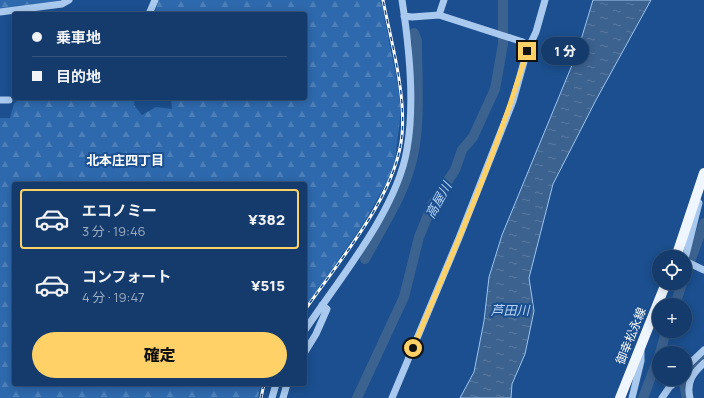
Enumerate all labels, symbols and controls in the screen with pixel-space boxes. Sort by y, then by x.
text: 乗車地 [56,27,101,48]
callout: 1 分 [541,37,589,65]
route end [518,42,536,60]
text: 1 分 [554,42,576,60]
text: 目的地 [56,66,101,87]
district label: 北本庄四丁目 [86,151,164,169]
water label: 高屋川 [421,177,456,221]
text: エコノミー [82,200,157,221]
icon: car [34,201,70,237]
text: ¥382 [248,209,285,230]
text: 3 分 · 19:46 [82,222,146,240]
map controls [652,250,692,386]
button: locate [652,250,692,290]
text: コンフォート [82,266,172,287]
icon: car [34,267,70,303]
text: ¥515 [251,275,285,296]
text: 4 分 · 19:47 [82,288,145,306]
button: + [652,298,692,338]
water label: 芦田川 [490,301,531,319]
street label: 御幸松永線 [611,305,650,367]
button: 確定 [32,332,287,378]
route start [404,339,422,357]
button: − [652,346,692,386]

